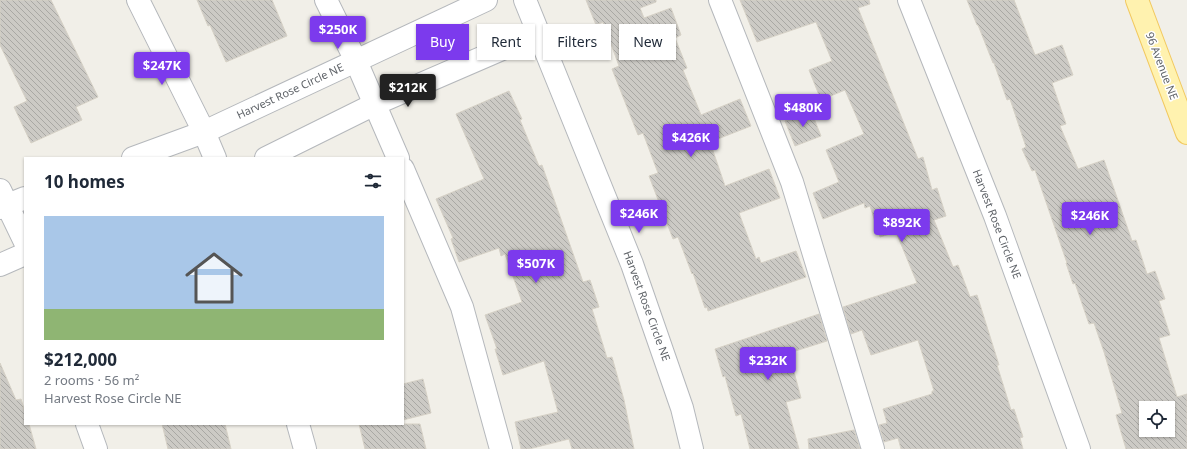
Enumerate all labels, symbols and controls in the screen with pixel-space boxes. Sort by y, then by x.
pin: $250K [310,16,366,50]
text: $250K [319,20,357,38]
chip: Buy [416,24,469,60]
chip: Rent [477,24,535,60]
chip: Filters [543,24,611,60]
chip: New [619,24,676,60]
street label: 96 Avenue NE [1143,30,1182,102]
pin: $247K [134,52,190,86]
text: $247K [143,56,181,74]
street label: Harvest Rose Circle NE [234,59,346,122]
pin: $212K [380,74,436,108]
text: $212K [389,78,427,96]
pin: $480K [775,94,831,128]
text: $480K [784,98,822,116]
pin: $426K [663,124,719,158]
text: $426K [672,128,710,146]
street label: Harvest Rose Circle NE [970,167,1025,281]
text: 10 homes [44,170,125,193]
icon: filters [362,170,384,192]
pin: $246K [611,200,667,234]
pin: $246K [1062,202,1118,236]
text: $246K [620,204,658,222]
text: $246K [1071,206,1109,224]
pin: $892K [874,209,930,243]
text: $892K [883,213,921,231]
icon: home [178,242,250,314]
street label: Harvest Rose Circle NE [621,249,674,363]
pin: $507K [508,250,564,284]
text: $507K [517,254,555,272]
pin: $232K [740,347,796,381]
text: $212,000 [44,348,117,371]
text: $232K [749,351,787,369]
text: 2 rooms · 56 m² [44,371,139,389]
text: Harvest Rose Circle NE [44,389,182,407]
map controls [1139,401,1175,437]
button: locate [1139,401,1175,437]

